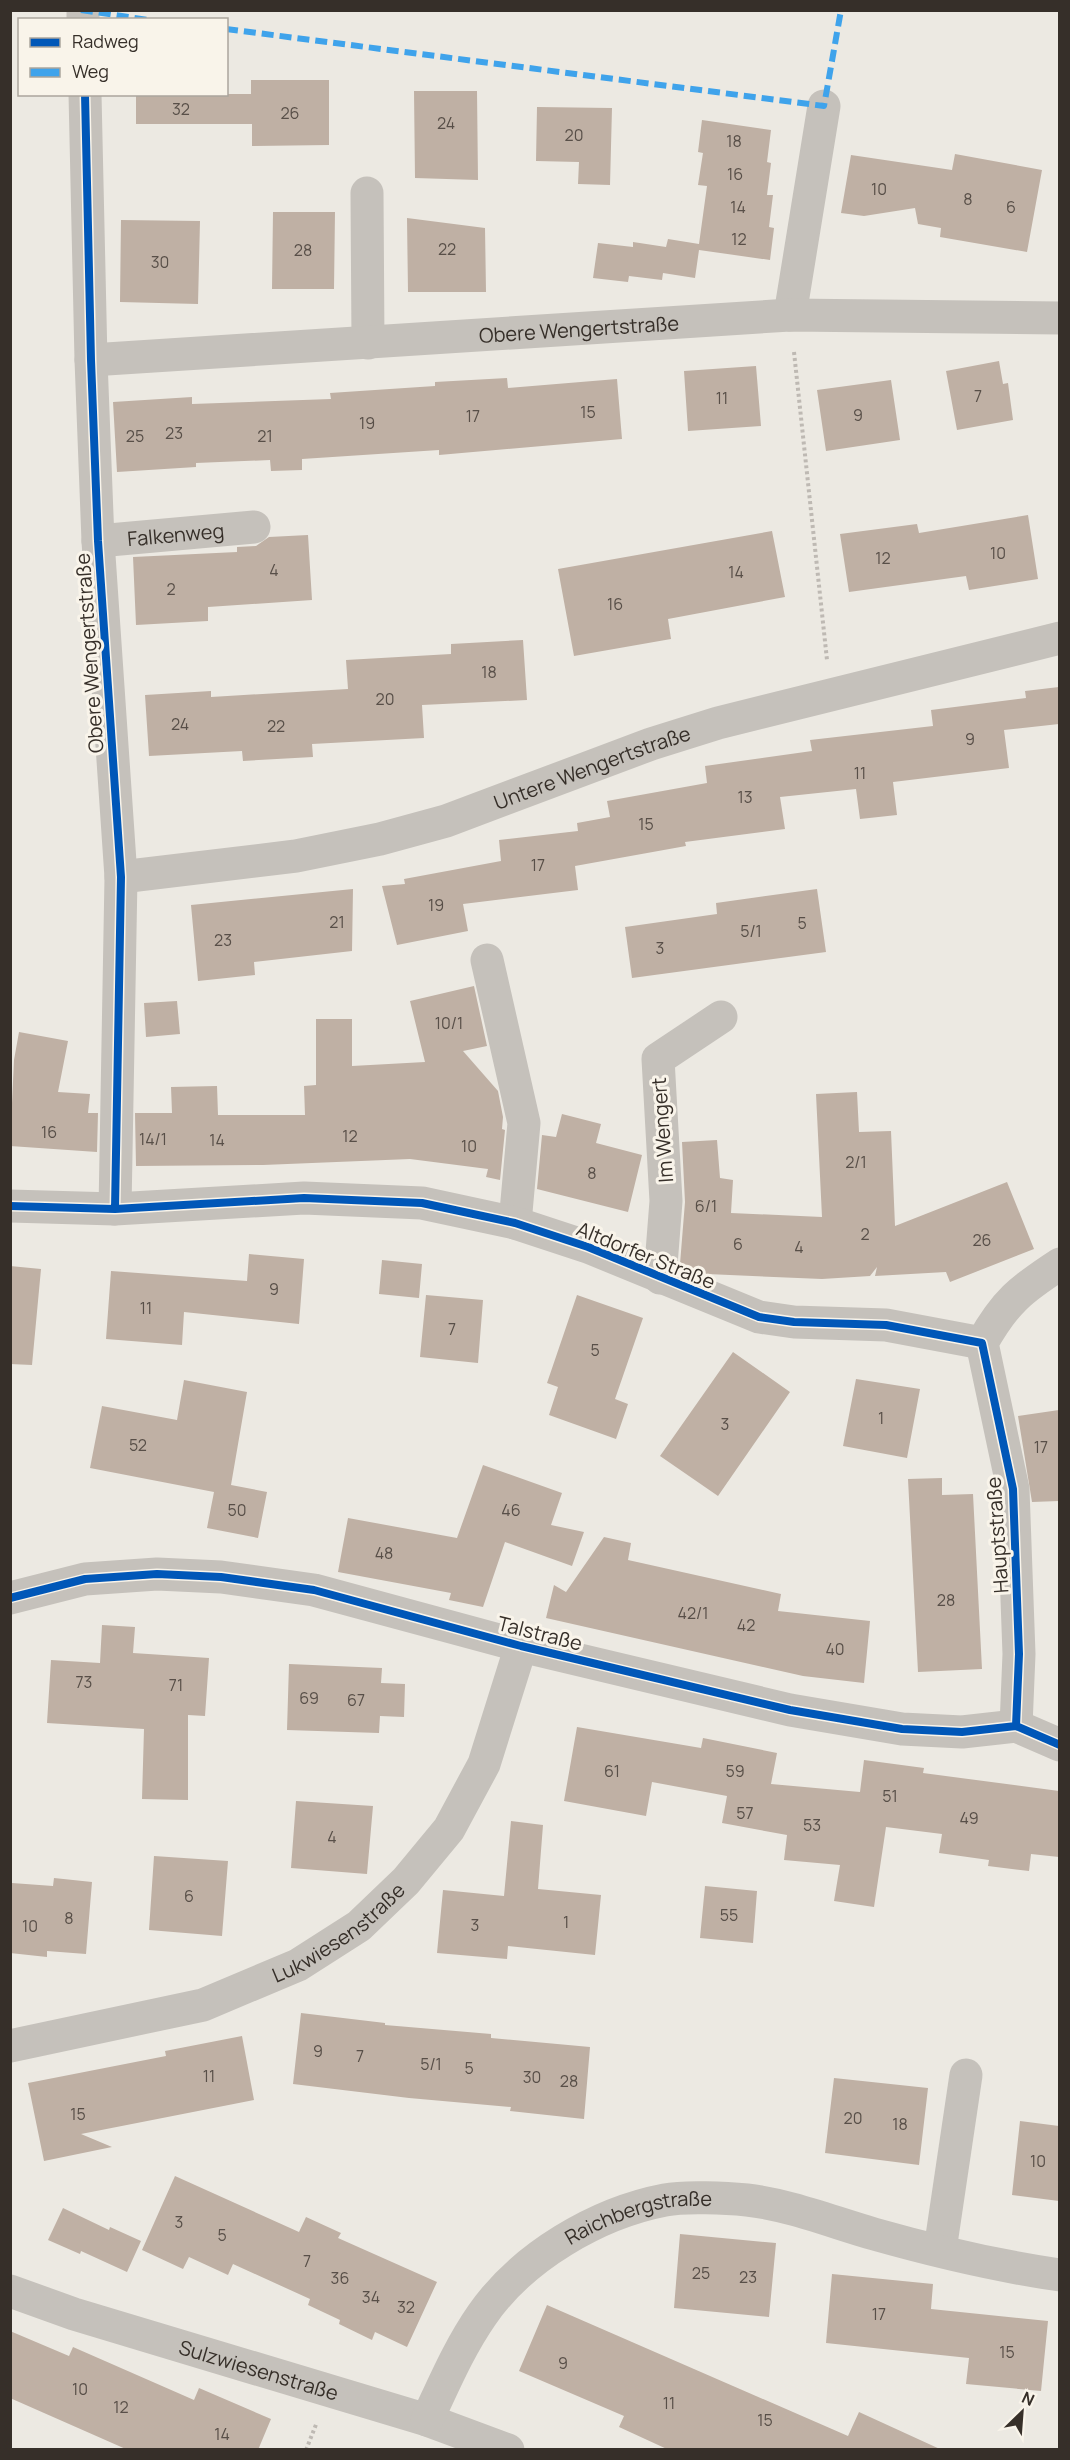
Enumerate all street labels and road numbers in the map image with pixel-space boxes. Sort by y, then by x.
street label: Obere Wengertstraße [478,309,680,348]
street label: Falkenweg [126,516,225,552]
street label: Obere Wengertstraße [69,552,109,754]
street label: Untere Wengertstraße [490,719,694,815]
street label: Im Wengert [645,1077,679,1183]
street label: Altdorfer Straße [573,1215,719,1295]
street label: Hauptstraße [979,1476,1015,1594]
street label: Talstraße [495,1609,585,1657]
street label: Lukwiesenstraße [268,1876,410,1988]
street label: Raichbergstraße [559,2184,712,2250]
street label: Sulzwiesenstraße [176,2333,342,2406]

